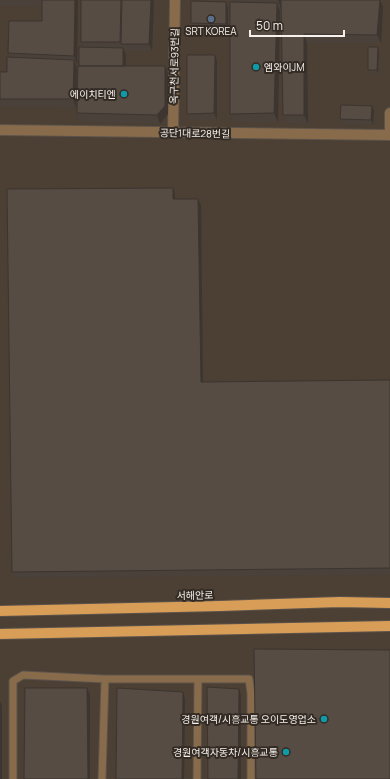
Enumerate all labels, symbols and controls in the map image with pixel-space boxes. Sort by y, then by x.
scale bar [250,12,344,38]
marker: SRT KOREA [206,14,216,24]
text: 50 m [256,17,283,34]
place label: SRT KOREA [185,24,237,38]
street label: 옥구천서로93번길 [166,28,182,104]
place label: 엠와이JM [264,60,305,74]
marker: 엠와이JM [251,62,261,72]
place label: 에이치티엔 [70,87,116,101]
marker: 에이치티엔 [119,89,129,99]
street label: 공단1대로28번길 [160,125,230,141]
street label: 서해안로 [176,588,214,602]
place label: 경원여객/시흥교통 오이도영업소 [181,712,316,726]
marker: 경원여객/시흥교통 오이도영업소 [319,714,329,724]
place label: 경원여객자동차/시흥교통 [173,745,278,759]
marker: 경원여객자동차/시흥교통 [281,747,291,757]

